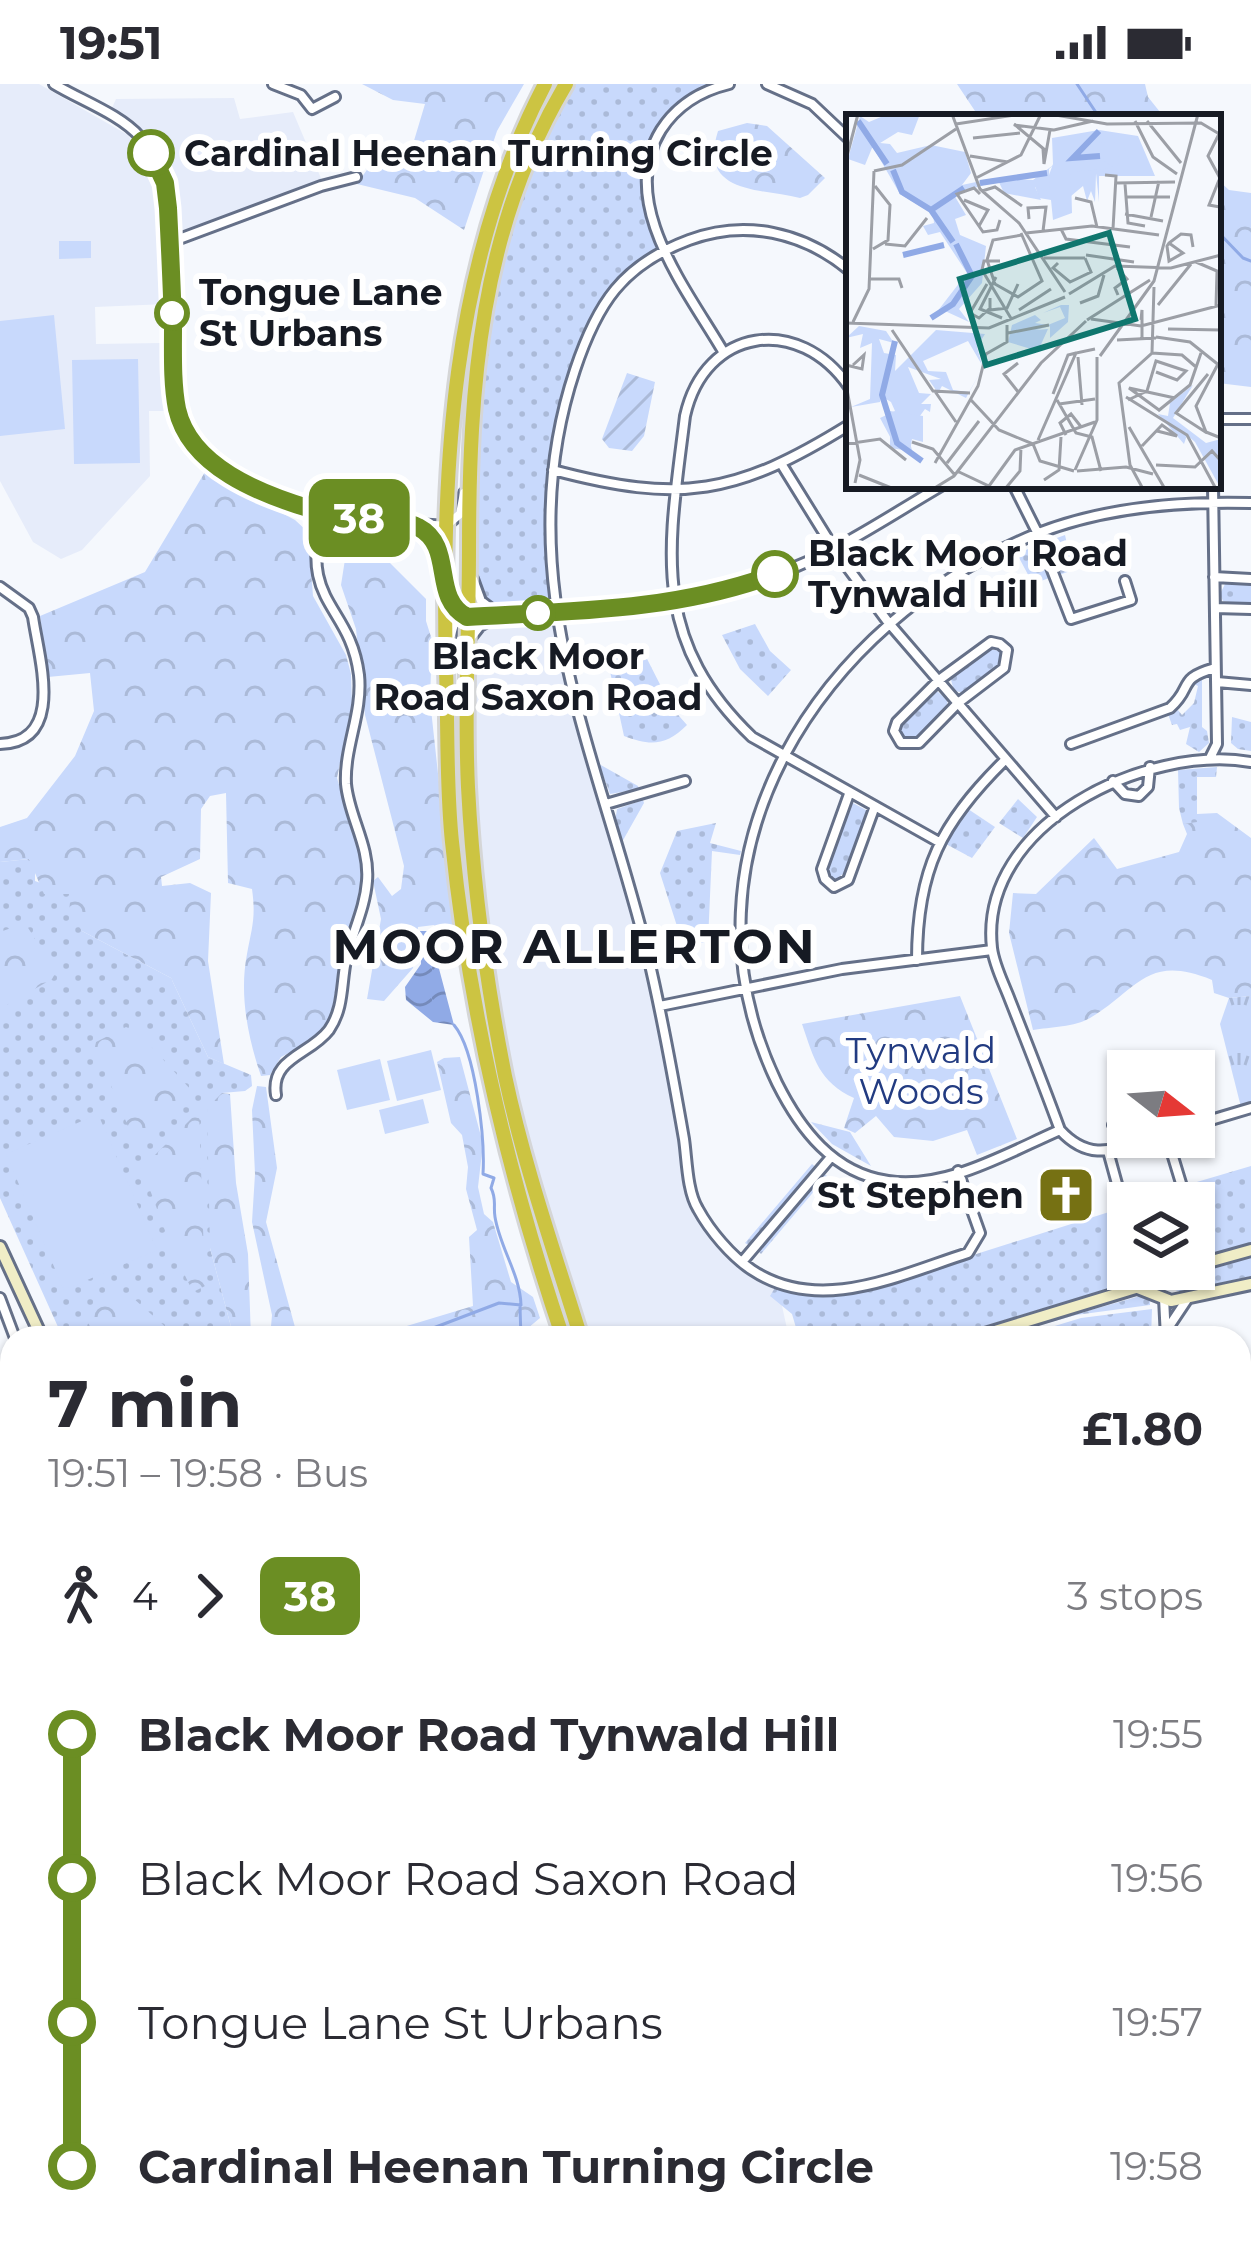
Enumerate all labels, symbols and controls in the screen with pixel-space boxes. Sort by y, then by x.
text: 19:51 [60,15,163,70]
inset map [846,114,1221,489]
marker: Cardinal Heenan Turning Circle [129,131,173,175]
place label: Cardinal Heenan Turning Circle [184,131,773,175]
place label: Tongue Lane St Urbans [199,270,443,355]
marker: Tongue Lane St Urbans [156,297,188,329]
line badge: 38 [305,479,413,557]
text: 38 [333,492,385,544]
place label: Black Moor Road Tynwald Hill [808,531,1128,616]
marker: Black Moor Road Tynwald Hill [753,552,797,596]
marker: Black Moor Road Saxon Road [522,597,554,629]
place label: Black Moor Road Saxon Road [374,634,702,719]
district label: MOOR ALLERTON [333,917,817,975]
park label: Tynwald Woods [846,1028,996,1113]
north arrow [1107,1050,1215,1158]
map controls [1107,1050,1215,1290]
church icon: St Stephen [1035,1164,1097,1226]
place label: St Stephen [817,1173,1024,1217]
button: layers [1107,1182,1215,1290]
text: 7 min [48,1363,242,1444]
text: £1.80 [1082,1401,1203,1456]
text: 19:51 – 19:58 · Bus [48,1449,368,1497]
icon: walk [48,1563,114,1629]
icon: forward [176,1563,242,1629]
text: 38 [284,1570,336,1622]
text: 4 [132,1572,158,1620]
text: 3 stops [1067,1572,1203,1620]
text: Black Moor Road Tynwald Hill [138,1707,839,1762]
text: 19:55 [1113,1710,1203,1758]
text: Black Moor Road Saxon Road [138,1851,799,1906]
text: 19:56 [1111,1854,1203,1902]
text: Tongue Lane St Urbans [138,1995,663,2050]
text: 19:57 [1112,1998,1203,2046]
text: Cardinal Heenan Turning Circle [138,2139,874,2194]
text: 19:58 [1110,2142,1203,2190]

